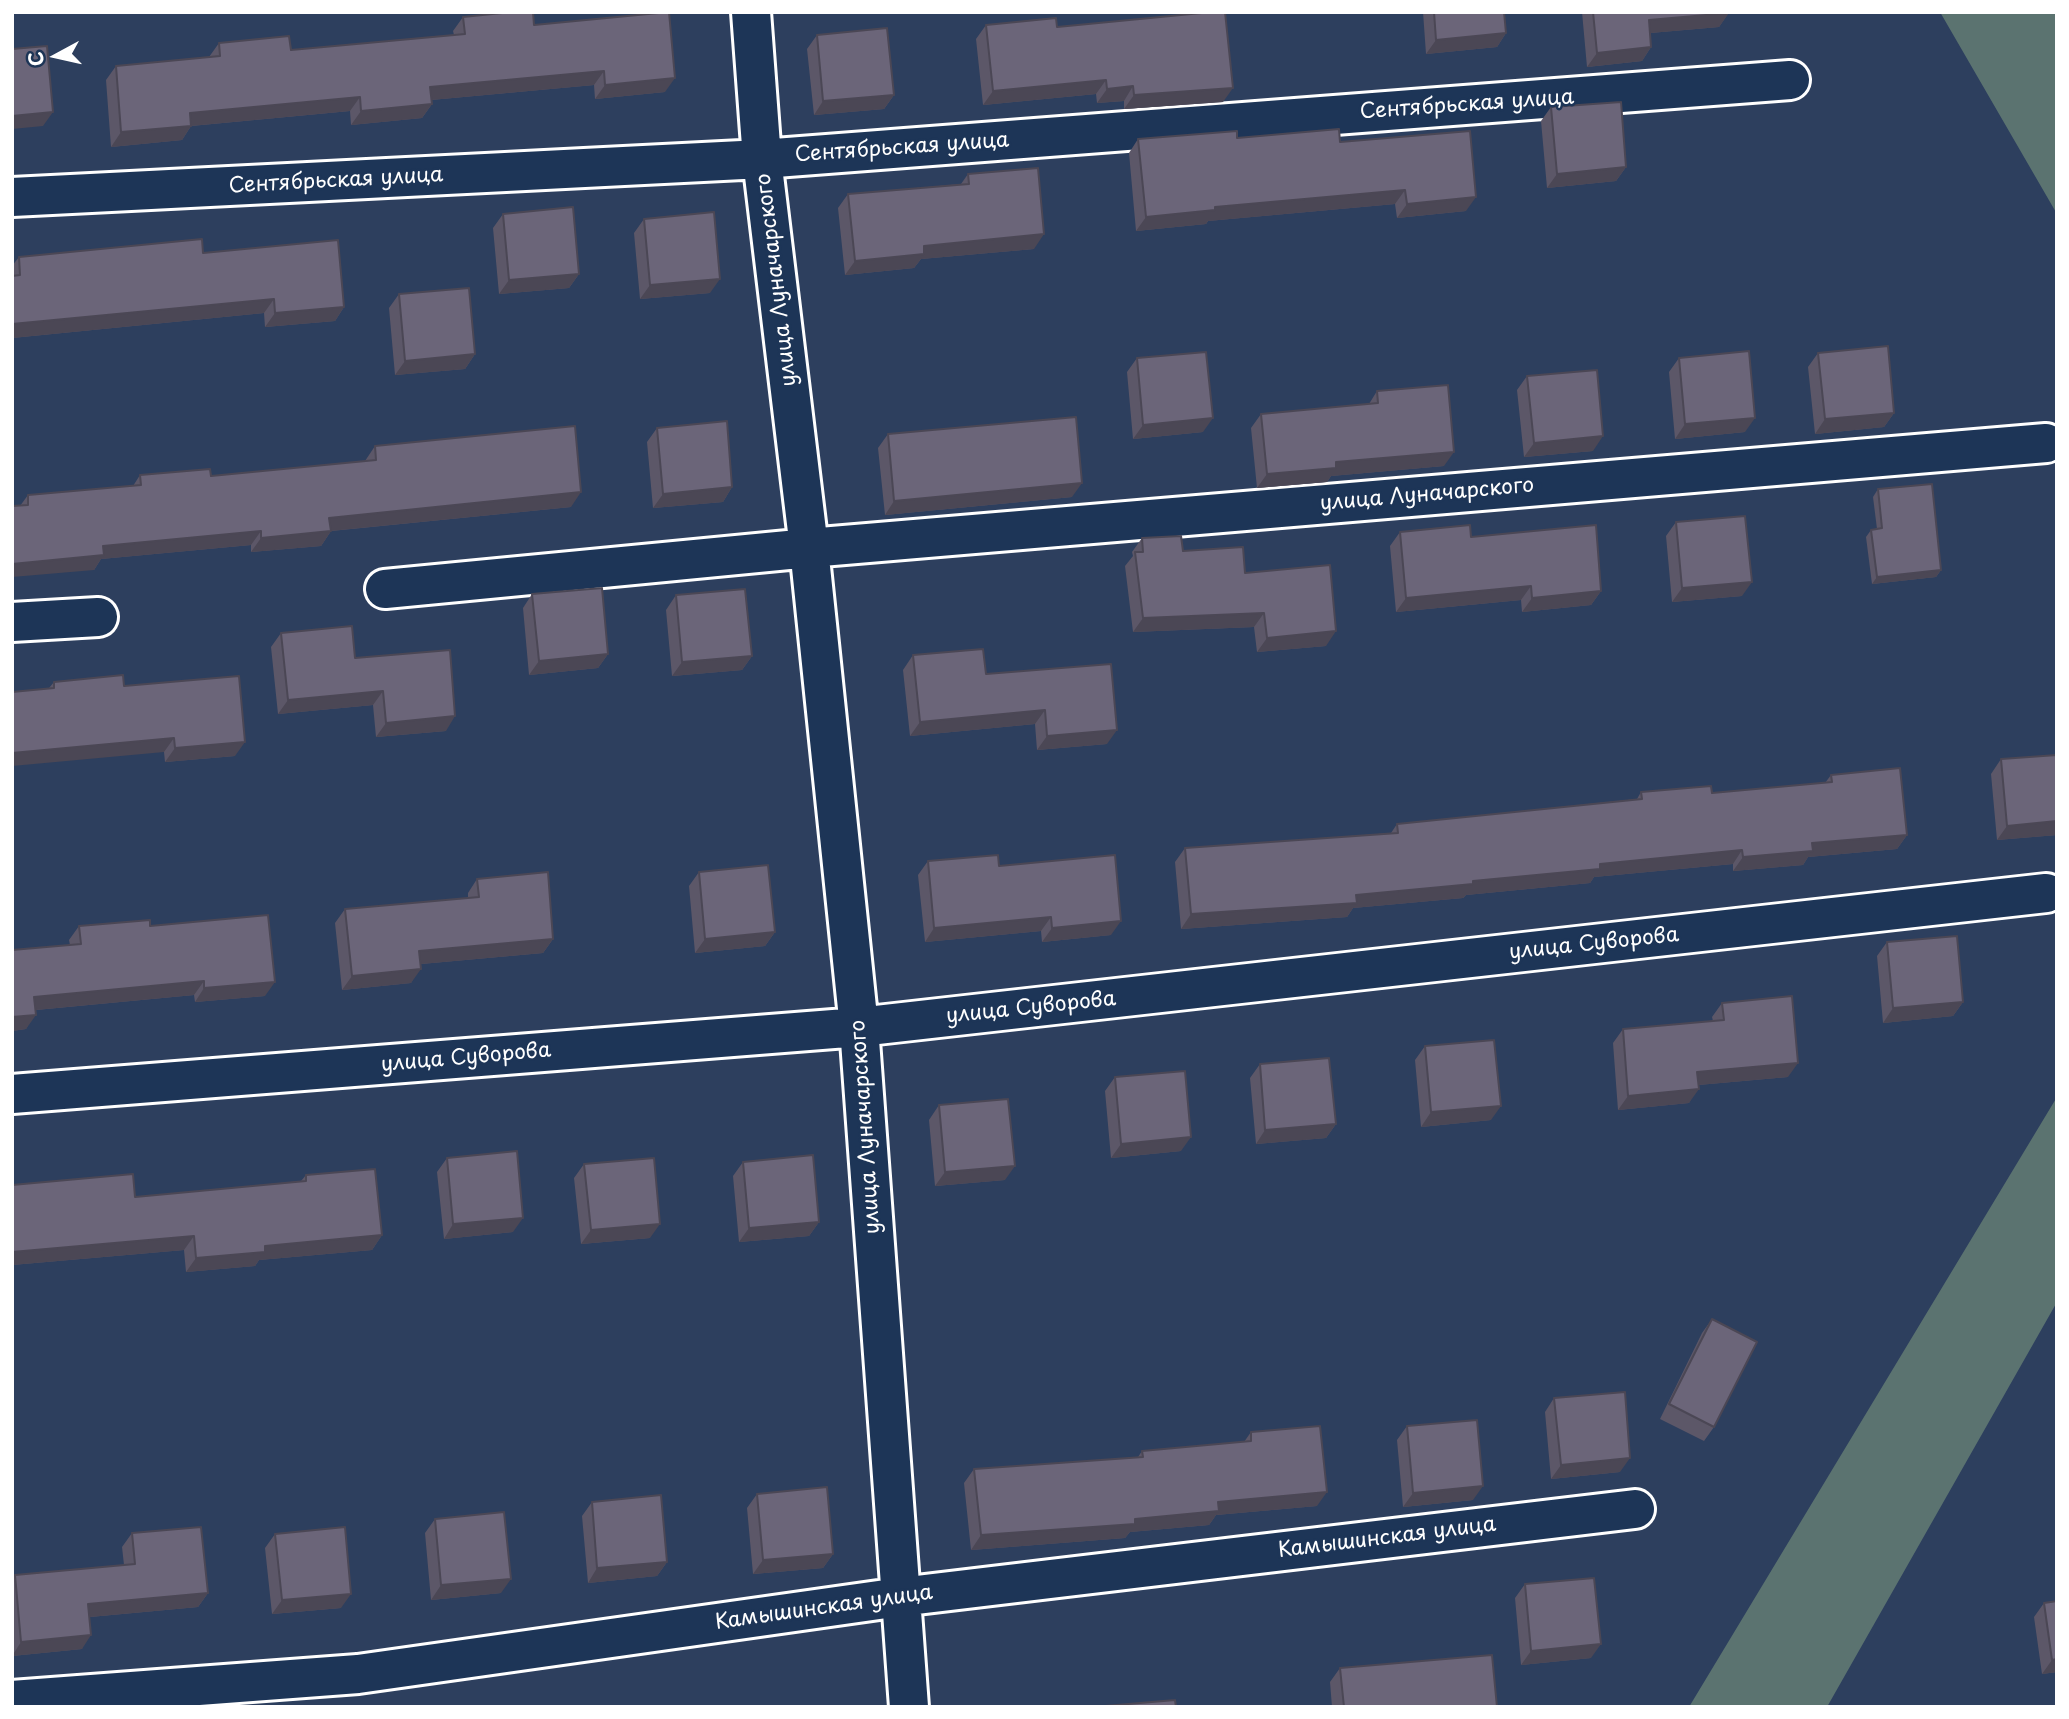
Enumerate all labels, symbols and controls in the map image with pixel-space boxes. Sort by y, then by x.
north arrow [21,21,91,91]
text: С [20,50,50,68]
street label: Сентябрьская улица [1359,85,1575,125]
street label: Сентябрьская улица [794,128,1010,168]
street label: Сентябрьская улица [228,163,444,199]
street label: улица Луначарского [751,172,803,388]
street label: улица Луначарского [1319,473,1535,517]
street label: улица Суворова [1508,923,1680,965]
street label: улица Суворова [945,987,1117,1029]
street label: улица Луначарского [846,1019,886,1235]
street label: улица Суворова [380,1038,552,1078]
street label: Камышинская улица [1277,1512,1497,1564]
street label: Камышинская улица [714,1580,934,1636]

